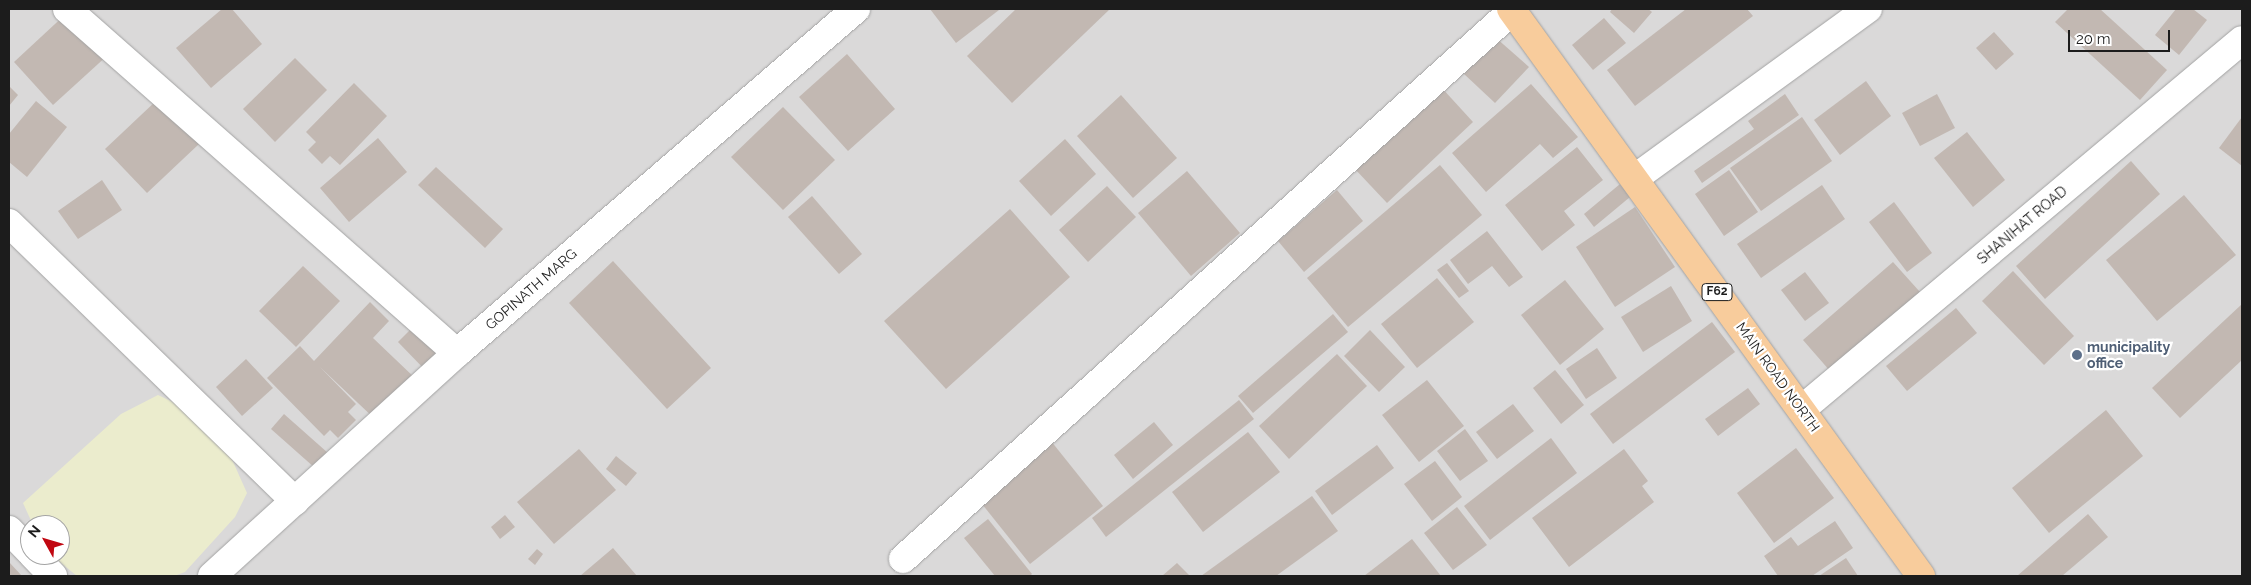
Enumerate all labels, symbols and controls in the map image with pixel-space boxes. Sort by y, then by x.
scale bar [2071,20,2174,52]
text: 20 m [2076,30,2111,48]
street label: SHANIHAT ROAD [1974,182,2070,268]
street label: GOPINATH MARG [482,245,580,333]
road number: F62 [1701,282,1733,302]
street label: MAIN ROAD NORTH [1733,319,1823,435]
place label: municipality office [2087,339,2170,372]
marker: municipality office [2071,349,2083,361]
north arrow [20,515,70,565]
text: N [25,522,44,540]

